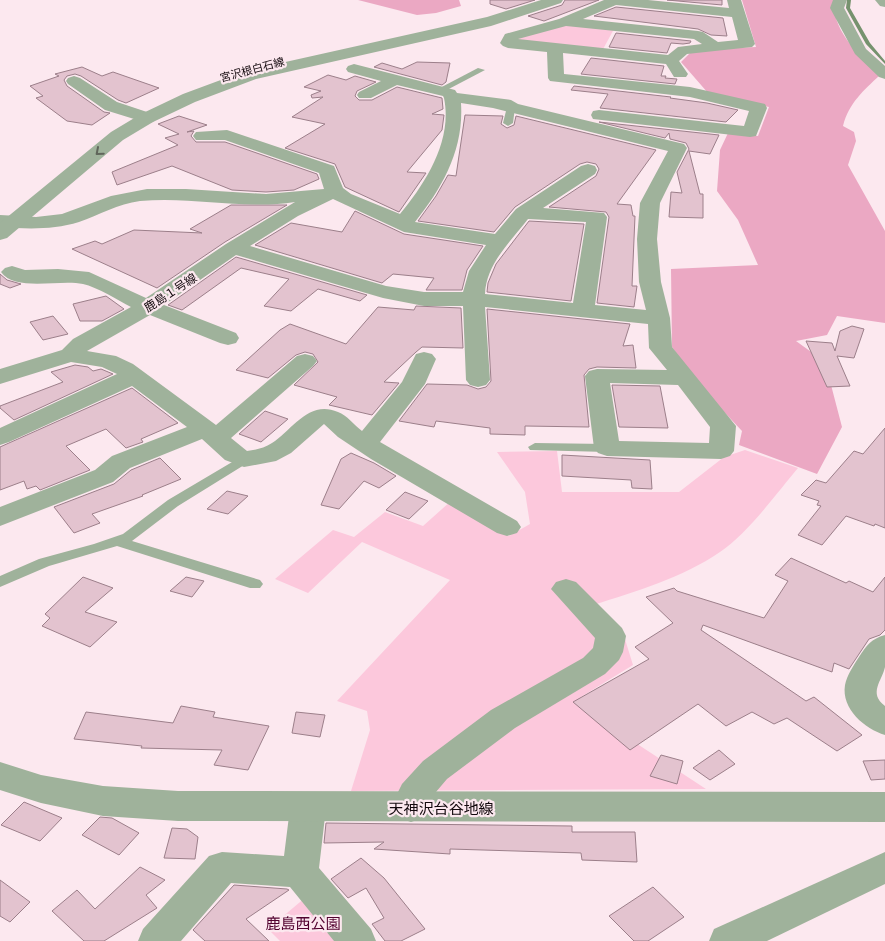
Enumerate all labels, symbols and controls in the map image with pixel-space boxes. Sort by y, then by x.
street label: 宮沢根白石線 [218,54,286,84]
one-way arrow [95,146,104,155]
street label: 鹿島１号線 [141,270,199,314]
street label: 天神沢台谷地線 [388,799,494,817]
park label: 鹿島西公園 [265,914,341,932]

